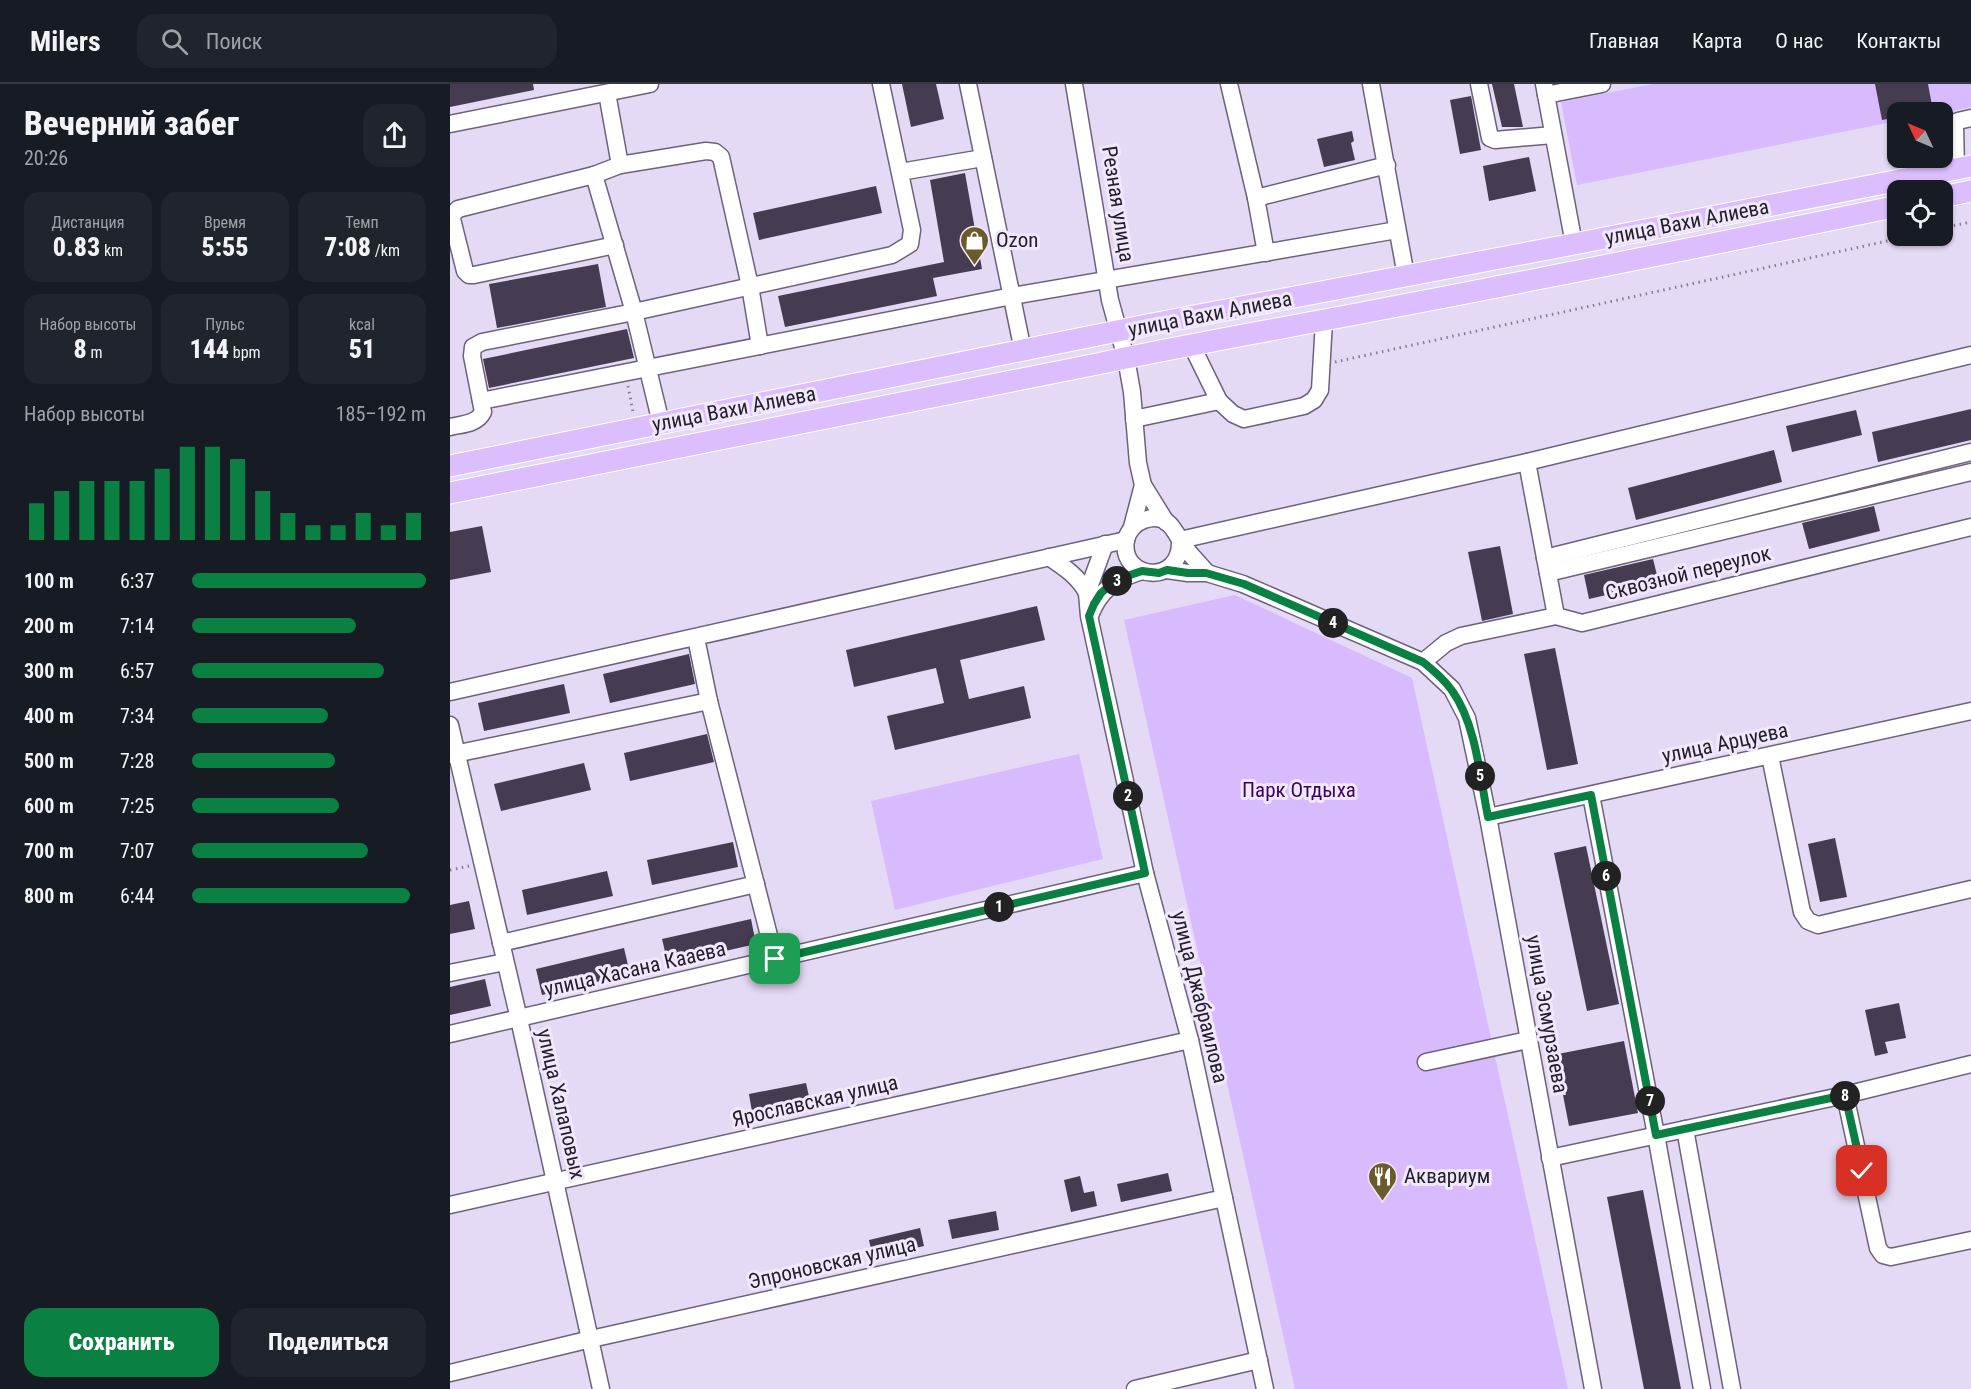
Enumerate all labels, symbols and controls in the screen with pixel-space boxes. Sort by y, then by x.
search box [137,14,557,68]
text: Milers [30,25,101,58]
icon: search [158,25,191,58]
text: Поиск [206,29,262,54]
text: Главная [1589,29,1659,53]
text: Карта [1692,29,1742,53]
text: О нас [1775,29,1823,53]
text: Контакты [1856,29,1941,53]
north arrow [1887,102,1953,168]
map controls [1887,102,1953,246]
text: Вечерний забег [24,104,239,143]
button: share [363,104,426,167]
street label: Резная улица [1097,144,1139,264]
text: 20:26 [24,146,68,170]
button: locate [1887,180,1953,246]
street label: улица Вахи Алиева [1603,194,1771,250]
text: Дистанция [52,213,124,232]
text: Время [204,213,246,232]
text: Темп [345,213,379,232]
shop icon: Ozon [959,224,991,266]
place label: Ozon [996,228,1038,252]
text: 0.83 [53,232,100,262]
text: 5:55 [202,232,249,262]
text: 7:08 [324,232,371,262]
text: km [100,241,123,260]
text: /km [371,241,400,260]
street label: улица Вахи Алиева [1126,286,1294,342]
text: Набор высоты [40,315,136,334]
text: Пульс [205,315,245,334]
text: kcal [349,315,375,334]
text: 8 [74,334,87,364]
text: 144 [189,334,229,364]
text: 51 [349,334,375,364]
text: m [87,343,102,362]
text: bpm [229,343,261,362]
street label: улица Вахи Алиева [650,381,818,437]
text: Набор высоты [24,402,145,426]
text: 185–192 m [336,402,426,426]
street label: Сквозной переулок [1603,541,1773,605]
pin: 3 [1102,566,1132,596]
text: 100 m [24,569,74,593]
text: 6:37 [120,569,154,593]
text: 3 [1113,571,1121,590]
pin: 4 [1318,608,1348,638]
text: 4 [1329,613,1337,632]
text: 200 m [24,614,74,638]
text: 7:14 [120,614,154,638]
text: 300 m [24,659,74,683]
text: 6:57 [120,659,154,683]
text: 400 m [24,704,74,728]
text: 7:34 [120,704,154,728]
street label: улица Арцуева [1660,718,1790,768]
text: 500 m [24,749,74,773]
text: 7:28 [120,749,154,773]
pin: 5 [1465,761,1495,791]
text: 5 [1476,766,1484,785]
park label: Парк Отдыха [1242,778,1356,802]
pin: 2 [1113,781,1143,811]
text: 2 [1124,786,1132,805]
text: 600 m [24,794,74,818]
text: 7:25 [120,794,154,818]
text: 700 m [24,839,74,863]
text: 7:07 [120,839,154,863]
pin: 6 [1591,861,1621,891]
text: 6 [1602,866,1610,885]
text: 800 m [24,884,74,908]
text: 6:44 [120,884,154,908]
pin: 1 [984,892,1014,922]
text: 1 [995,897,1003,916]
street label: улица Джабраилова [1167,908,1233,1086]
pin [749,933,800,984]
street label: улица Эсмурзаева [1521,933,1573,1095]
street label: улица Хасана Кааева [542,937,728,1001]
icon: arrive [758,942,791,975]
street label: улица Халаповых [532,1027,590,1181]
street label: Ярославская улица [730,1070,900,1132]
pin: 8 [1830,1081,1860,1111]
pin: 7 [1635,1086,1665,1116]
text: 8 [1841,1086,1849,1105]
text: 7 [1646,1091,1654,1110]
pin [1836,1145,1887,1196]
icon: check [1845,1154,1878,1187]
restaurant icon: Аквариум [1367,1160,1399,1202]
place label: Аквариум [1404,1164,1490,1188]
street label: Эпроновская улица [746,1232,918,1294]
button: Сохранить [24,1308,219,1377]
button: Поделиться [231,1308,426,1377]

